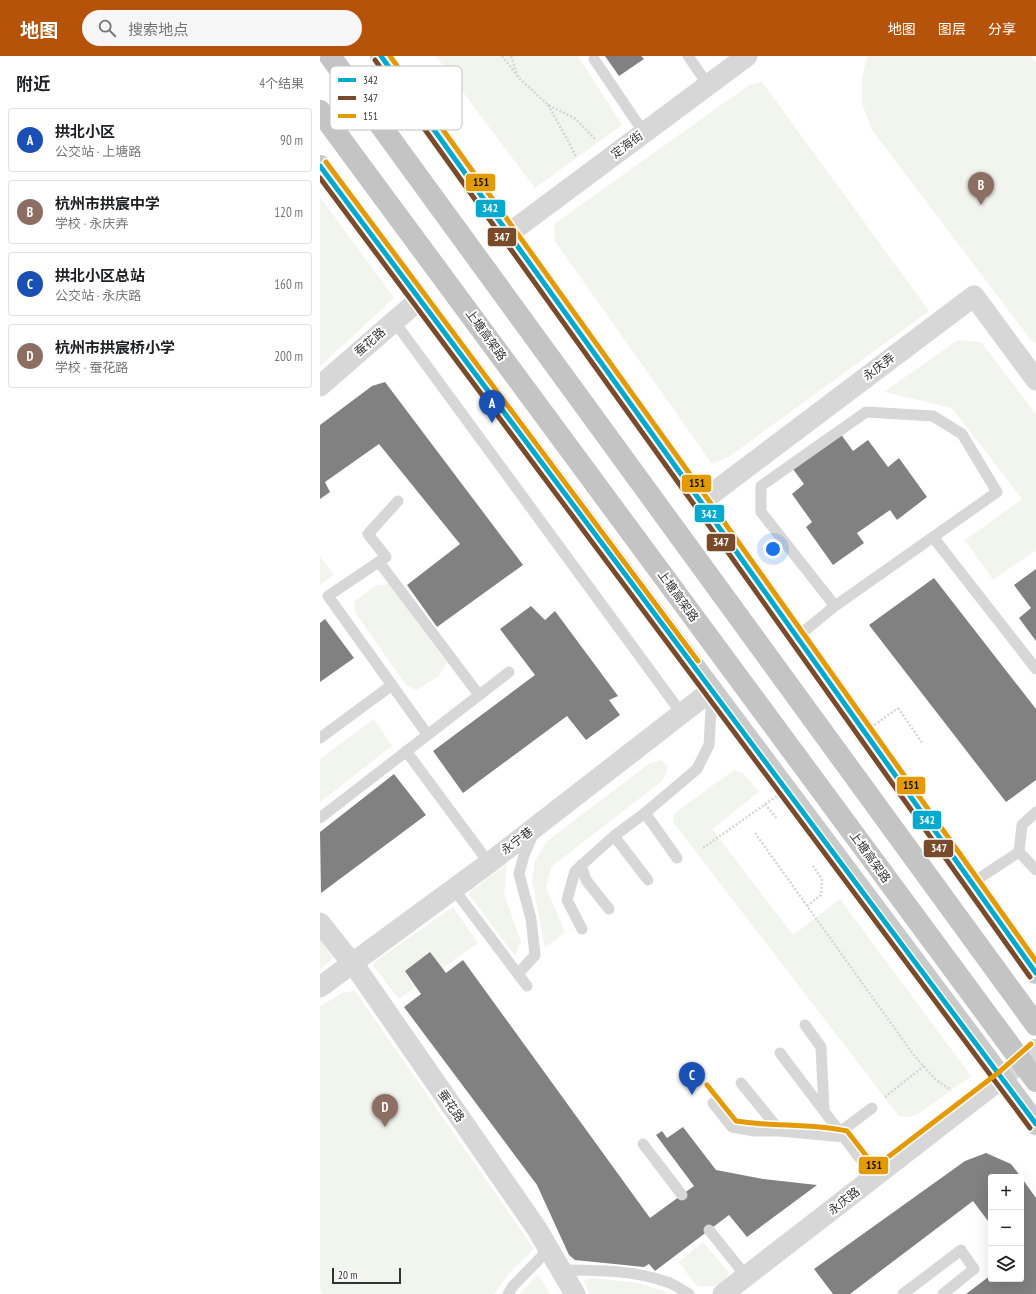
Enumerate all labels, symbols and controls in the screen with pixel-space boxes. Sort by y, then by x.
search box [82,10,362,46]
icon: search [96,17,118,39]
text: 地图 [20,18,58,42]
text: 搜索地点 [128,20,188,39]
text: 地图 [888,20,916,38]
text: 图层 [938,20,966,38]
text: 分享 [988,20,1016,38]
legend [330,66,462,130]
text: 附近 [16,73,50,95]
text: 342 [363,73,378,87]
text: 4个结果 [259,75,304,92]
text: 347 [363,91,378,105]
text: 151 [363,109,378,123]
text: 拱北小区 [55,122,115,141]
street label: 定海街 [608,128,646,161]
text: A [27,132,33,149]
text: 90 m [280,132,303,149]
text: 公交站 · 上塘路 [55,143,141,160]
pin: B [968,172,994,205]
line badge: 151 [465,173,496,192]
text: 151 [473,175,489,189]
text: 杭州市拱宸中学 [55,194,160,213]
line badge: 342 [475,199,506,218]
text: 342 [482,201,498,215]
text: B [27,204,33,221]
text: 120 m [274,204,303,221]
text: 学校 · 永庆弄 [55,215,128,232]
line badge: 347 [487,227,517,247]
text: 347 [494,230,510,244]
text: 拱北小区总站 [55,266,145,285]
text: C [27,276,33,293]
text: 160 m [274,276,303,293]
text: 公交站 · 永庆路 [55,287,141,304]
street label: 上塘高架路 [463,306,510,363]
street label: 蚕花路 [351,324,388,359]
text: 杭州市拱宸桥小学 [55,338,175,357]
text: D [27,348,33,365]
text: 200 m [274,348,303,365]
street label: 永庆弄 [860,350,898,383]
text: 学校 · 蚕花路 [55,359,128,376]
pin: A [479,390,505,423]
line badge: 151 [681,474,712,493]
text: 151 [689,476,705,490]
line badge: 342 [694,504,725,523]
text: 342 [701,507,717,521]
line badge: 347 [706,533,736,552]
text: 347 [713,535,729,549]
your location [763,539,783,559]
street label: 上塘高架路 [655,567,702,624]
line badge: 151 [896,776,926,795]
text: 151 [903,778,919,792]
line badge: 342 [912,810,942,830]
text: 342 [919,813,935,827]
street label: 永宁巷 [498,824,536,857]
street label: 上塘高架路 [847,828,894,885]
line badge: 347 [923,839,954,858]
text: 347 [931,841,947,855]
pin: C [679,1062,705,1095]
street label: 蚕花路 [435,1087,468,1125]
pin: D [372,1094,398,1127]
line badge: 151 [858,1156,889,1175]
text: 151 [866,1158,882,1172]
map controls [988,1174,1024,1282]
button: + [988,1174,1024,1210]
street label: 永庆路 [825,1184,862,1218]
button: − [988,1210,1024,1246]
button: layers [988,1246,1024,1282]
scale bar [332,1266,401,1285]
text: 20 m [338,1268,357,1282]

